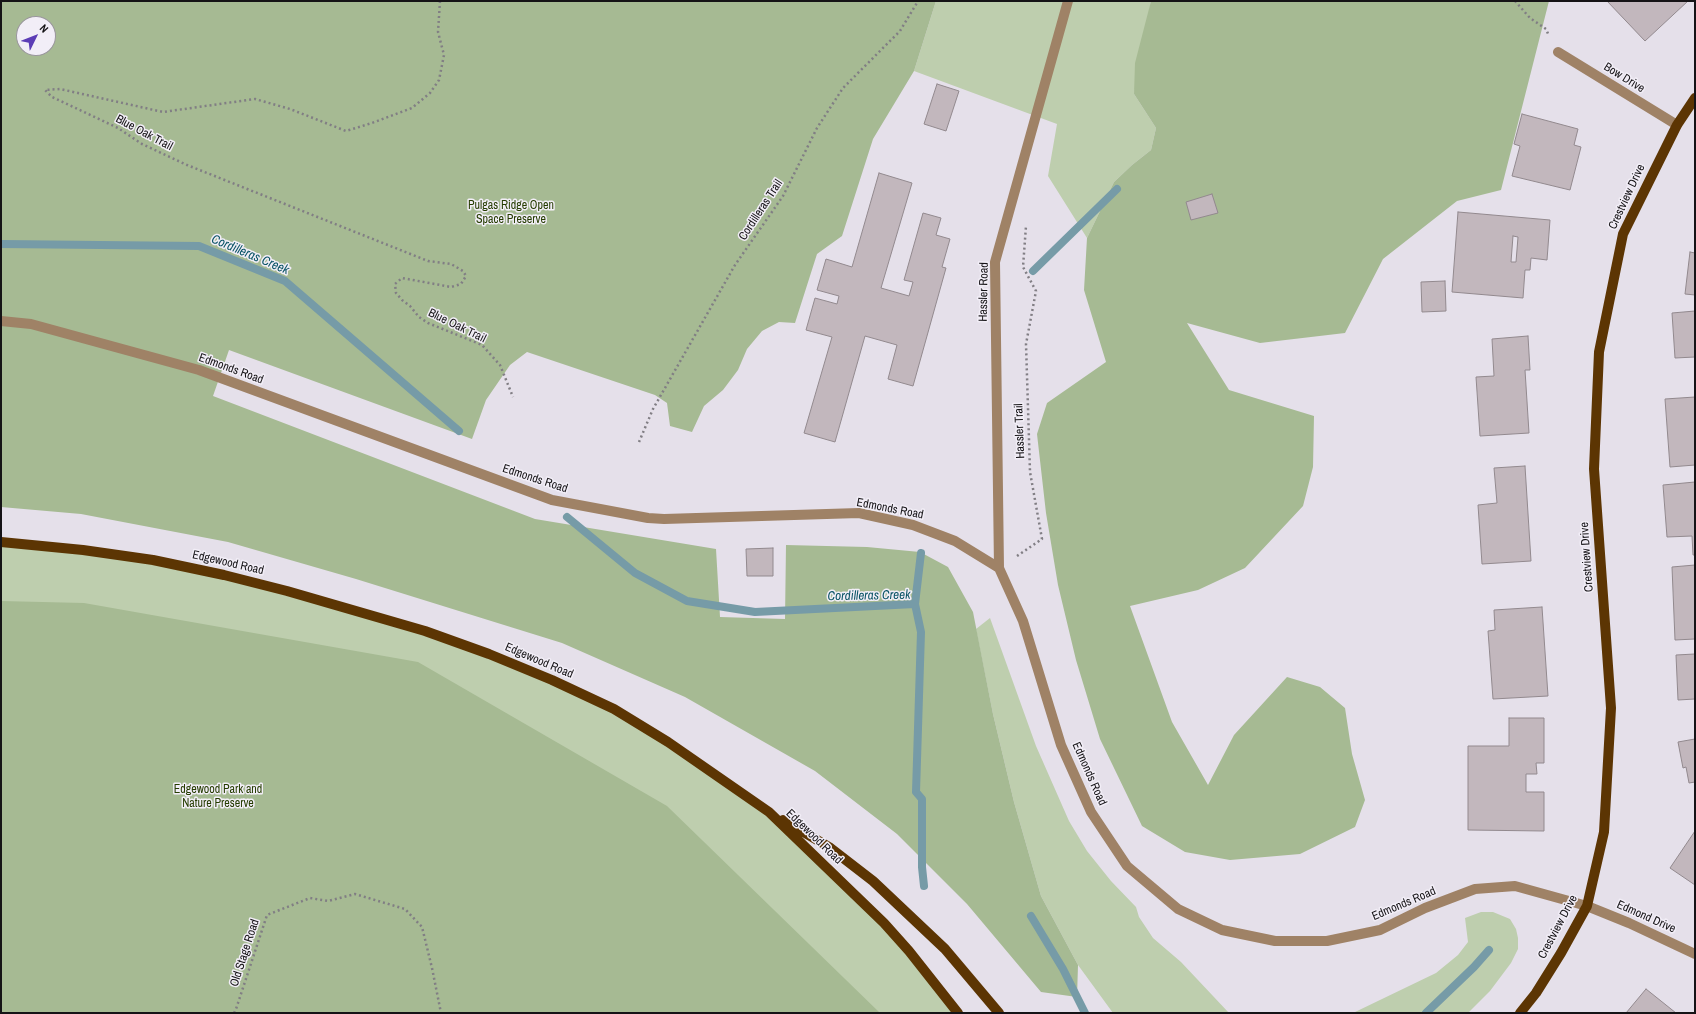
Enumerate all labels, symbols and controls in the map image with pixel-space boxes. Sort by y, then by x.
north arrow [16,16,56,56]
text: N [37,21,51,36]
street label: Bow Drive [1601,60,1647,96]
street label: Blue Oak Trail [113,112,175,154]
street label: Crestview Drive [1606,162,1648,232]
street label: Cordilleras Trail [736,177,786,243]
park label: Pulgas Ridge Open Space Preserve [468,199,554,227]
water label: Cordilleras Creek [209,232,291,278]
street label: Hassler Road [976,262,992,322]
street label: Blue Oak Trail [426,306,488,346]
street label: Edmonds Road [197,351,265,387]
street label: Hassler Trail [1012,403,1028,459]
street label: Edmonds Road [501,462,569,496]
street label: Edmonds Road [855,495,925,523]
street label: Crestview Drive [1577,522,1597,592]
street label: Edgewood Road [191,548,265,578]
water label: Cordilleras Creek [827,587,911,605]
street label: Edgewood Road [503,640,575,682]
street label: Edmonds Road [1069,740,1109,808]
park label: Edgewood Park and Nature Preserve [174,783,262,811]
street label: Edgewood Road [783,807,845,867]
street label: Edmonds Road [1370,884,1438,924]
street label: Crestview Drive [1535,893,1581,961]
street label: Edmond Drive [1614,898,1678,936]
street label: Old Stage Road [227,917,263,989]

